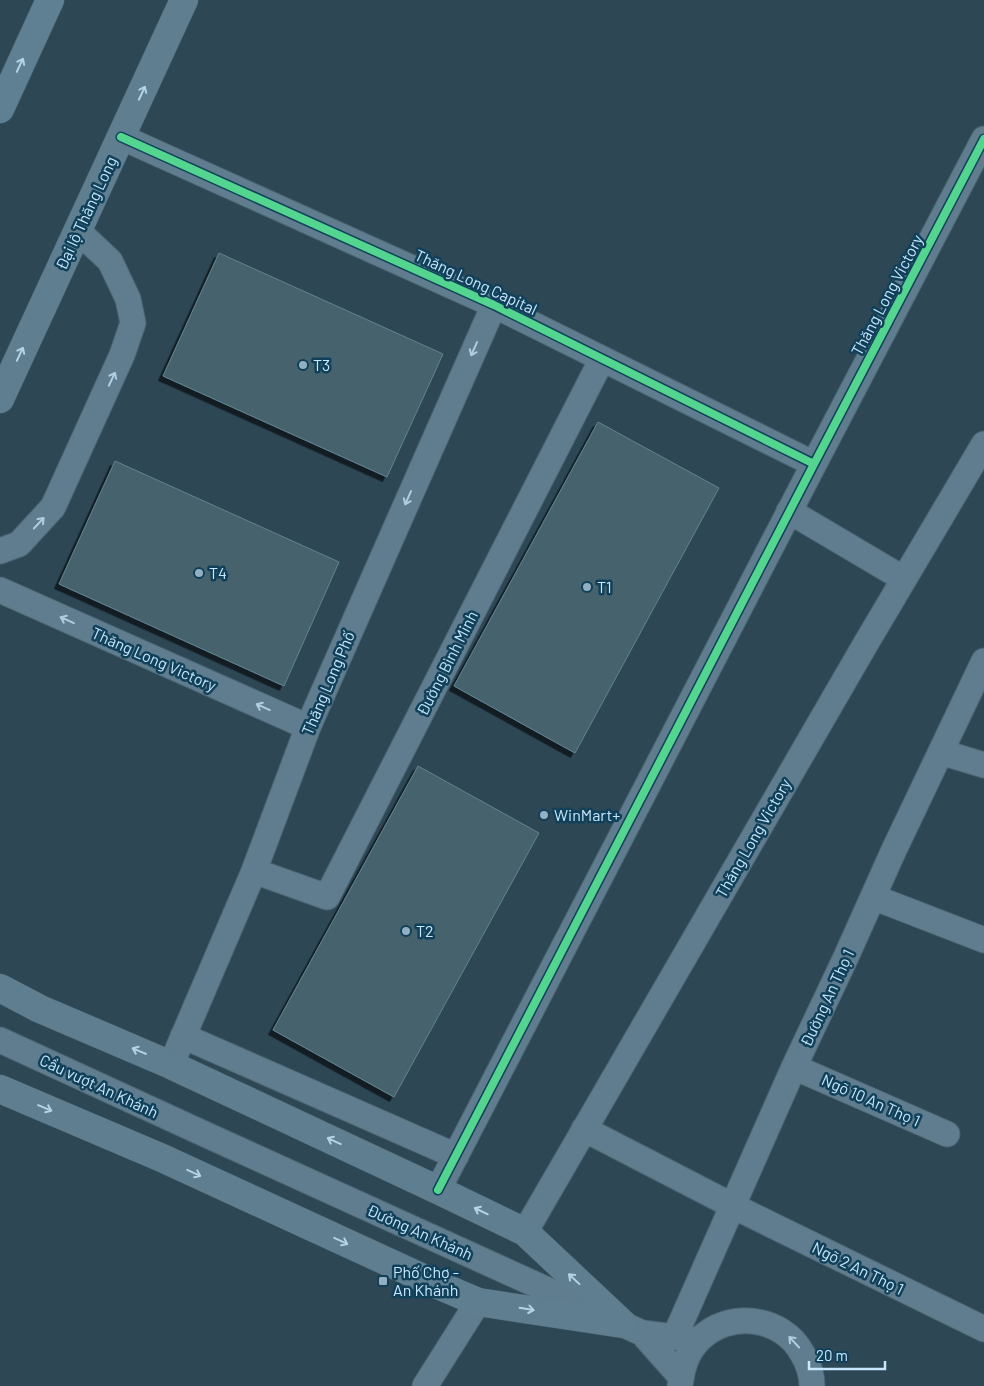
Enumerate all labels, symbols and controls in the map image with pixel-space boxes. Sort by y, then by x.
one-way arrow [16,58,26,73]
one-way arrow [137,86,147,101]
street label: Đại lộ Thăng Long [51,153,120,273]
street label: Thăng Long Victory [847,230,927,358]
street label: Thăng Long Capital [412,245,540,318]
one-way arrow [469,341,479,356]
one-way arrow [16,347,26,362]
place label: T3 [313,355,330,374]
marker: T3 [297,359,309,371]
one-way arrow [107,372,117,387]
one-way arrow [403,490,413,505]
one-way arrow [33,517,45,530]
place label: T4 [209,563,227,582]
marker: T4 [193,567,205,579]
place label: T1 [597,577,612,596]
marker: T1 [581,581,593,593]
street label: Đường Bình Minh [412,607,481,718]
one-way arrow [60,614,75,624]
street label: Thăng Long Victory [89,623,220,695]
street label: Thăng Long Phố [297,628,358,738]
one-way arrow [256,702,271,712]
street label: Thăng Long Victory [711,774,795,901]
place label: WinMart+ [554,805,620,824]
marker: WinMart+ [538,809,550,821]
place label: T2 [416,921,434,940]
marker: T2 [400,925,412,937]
street label: Đường An Thọ 1 [796,946,857,1049]
one-way arrow [132,1046,147,1056]
street label: Cầu vượt An Khánh [37,1050,161,1121]
street label: Ngõ 10 An Thọ 1 [819,1069,923,1130]
one-way arrow [37,1103,52,1113]
one-way arrow [327,1136,342,1146]
one-way arrow [186,1168,201,1178]
street label: Đường An Khánh [364,1200,476,1263]
one-way arrow [474,1206,489,1215]
one-way arrow [333,1236,348,1246]
street label: Ngõ 2 An Thọ 1 [809,1237,907,1298]
place label: Phố Chợ - An Khánh [393,1262,459,1299]
one-way arrow [568,1273,581,1285]
marker: Phố Chợ - An Khánh [377,1275,389,1287]
one-way arrow [518,1304,534,1314]
one-way arrow [788,1336,800,1349]
scale bar [809,1338,885,1370]
text: 20 m [816,1346,848,1364]

